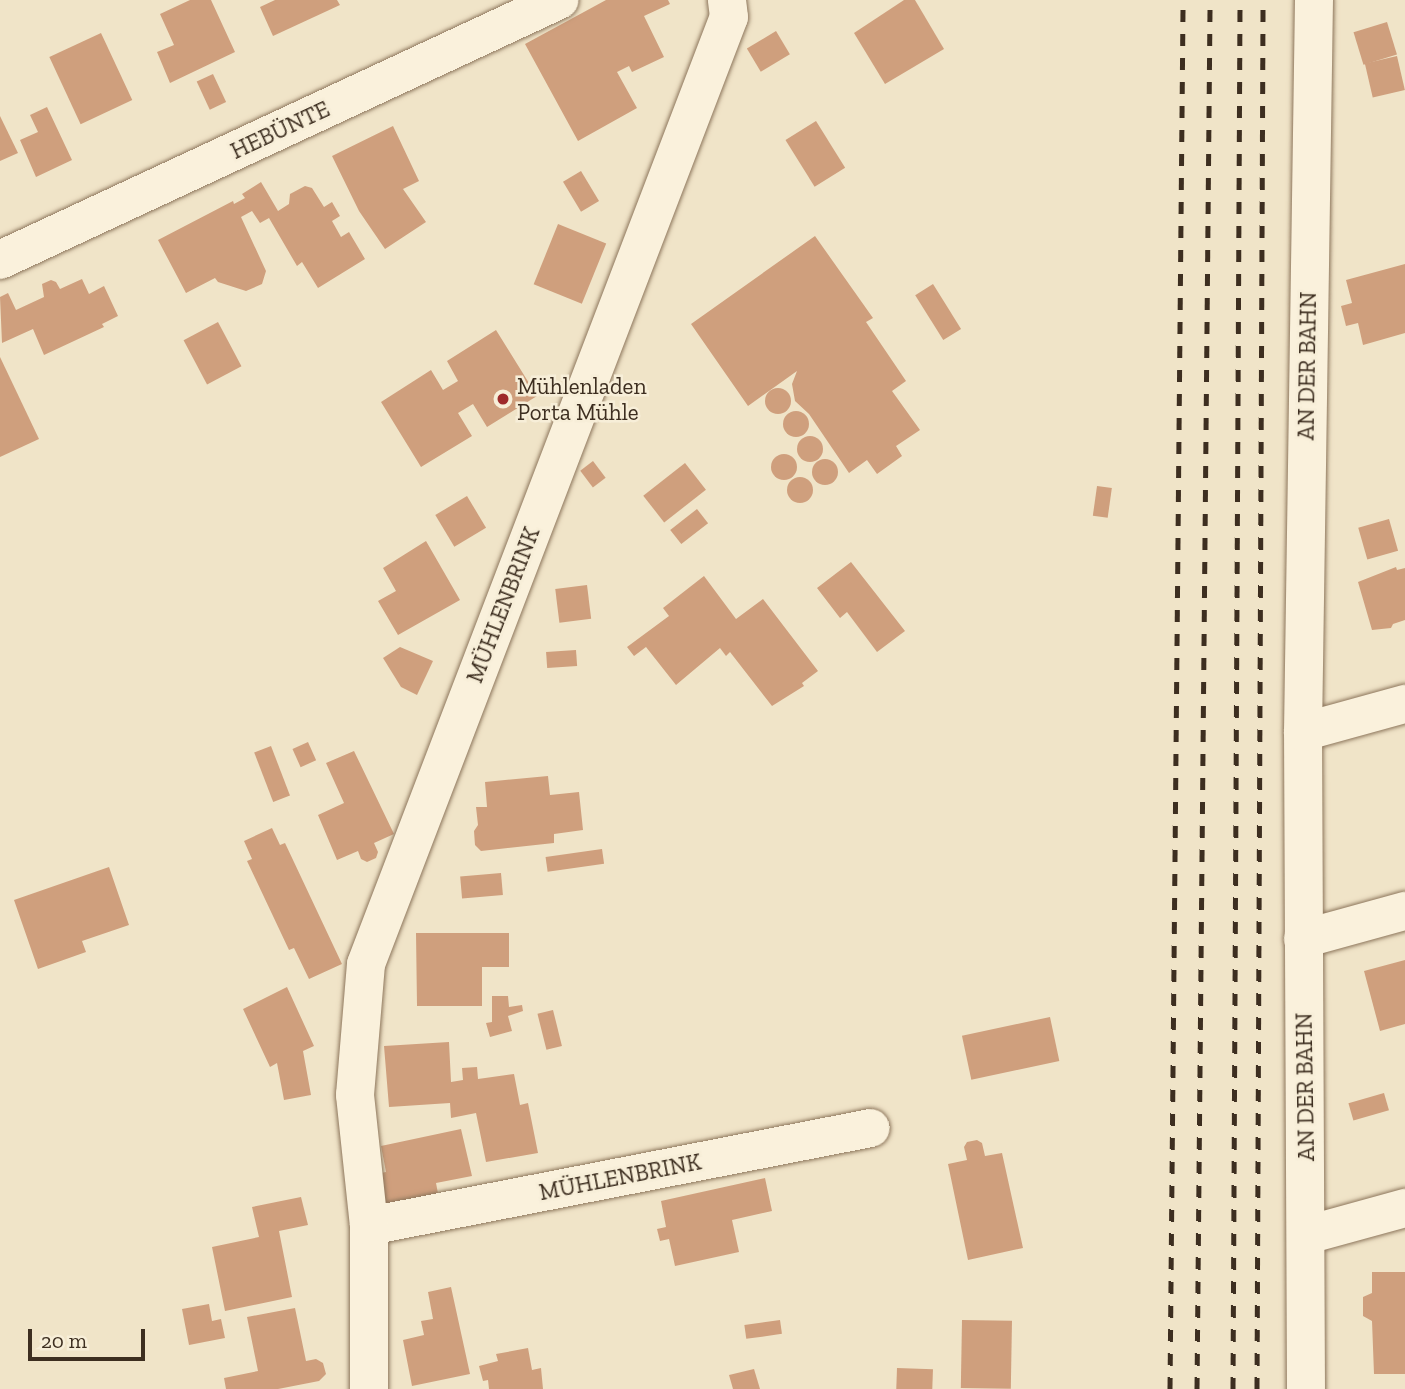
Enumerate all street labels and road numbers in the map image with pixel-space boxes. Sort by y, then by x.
street label: HEBÜNTE [226,95,334,165]
street label: AN DER BAHN [1292,291,1322,441]
street label: MÜHLENBRINK [461,523,545,687]
street label: AN DER BAHN [1290,1012,1320,1162]
street label: MÜHLENBRINK [537,1148,703,1206]

